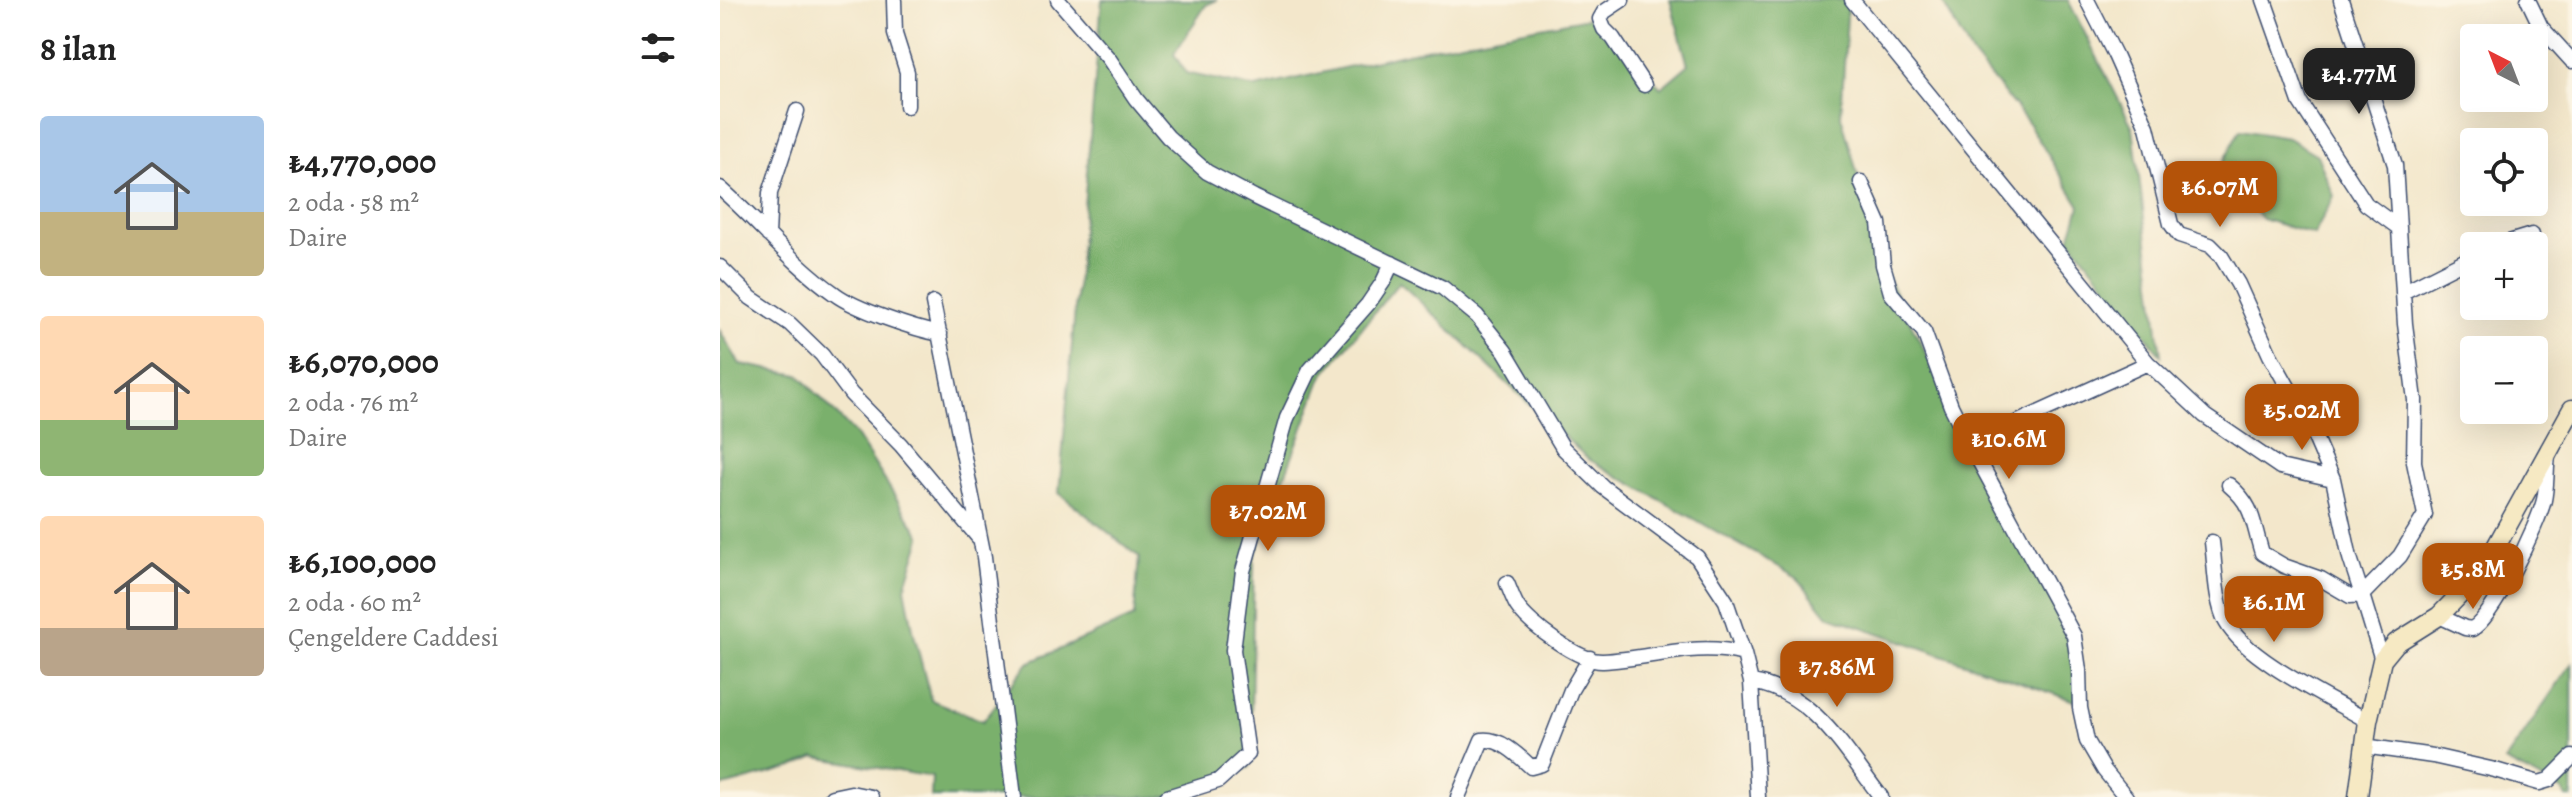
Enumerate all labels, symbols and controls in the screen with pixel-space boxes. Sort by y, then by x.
north arrow [2460,24,2548,112]
map controls [2460,24,2548,424]
text: 8 ilan [40,25,117,72]
icon: filters [636,26,680,70]
pin: ₺4.77M [2294,48,2424,116]
text: ₺4.77M [2321,56,2397,91]
button: locate [2460,128,2548,216]
text: ₺4,770,000 [288,138,436,185]
icon: home [104,148,200,244]
pin: ₺6.07M [2155,161,2285,229]
text: ₺6.07M [2181,169,2259,204]
text: 2 oda · 58 m² [288,185,419,220]
text: Daire [288,220,347,255]
button: + [2460,232,2548,320]
button: − [2460,336,2548,424]
text: ₺6,070,000 [288,338,439,385]
icon: home [104,348,200,444]
pin: ₺5.02M [2237,384,2367,452]
text: 2 oda · 76 m² [288,385,418,420]
text: ₺5.02M [2263,392,2341,427]
pin: ₺10.6M [1944,413,2074,481]
text: Daire [288,420,347,455]
text: ₺10.6M [1971,421,2047,456]
pin: ₺7.02M [1203,485,1333,553]
text: ₺7.02M [1229,493,1307,528]
text: ₺6,100,000 [288,538,436,585]
pin: ₺5.8M [2417,543,2529,611]
icon: home [104,548,200,644]
text: ₺5.8M [2440,551,2506,586]
pin: ₺6.1M [2218,576,2330,644]
text: ₺6.1M [2242,584,2306,619]
text: 2 oda · 60 m² [288,585,421,620]
text: Çengeldere Caddesi [288,620,499,655]
pin: ₺7.86M [1772,641,1902,709]
text: ₺7.86M [1798,649,1876,684]

